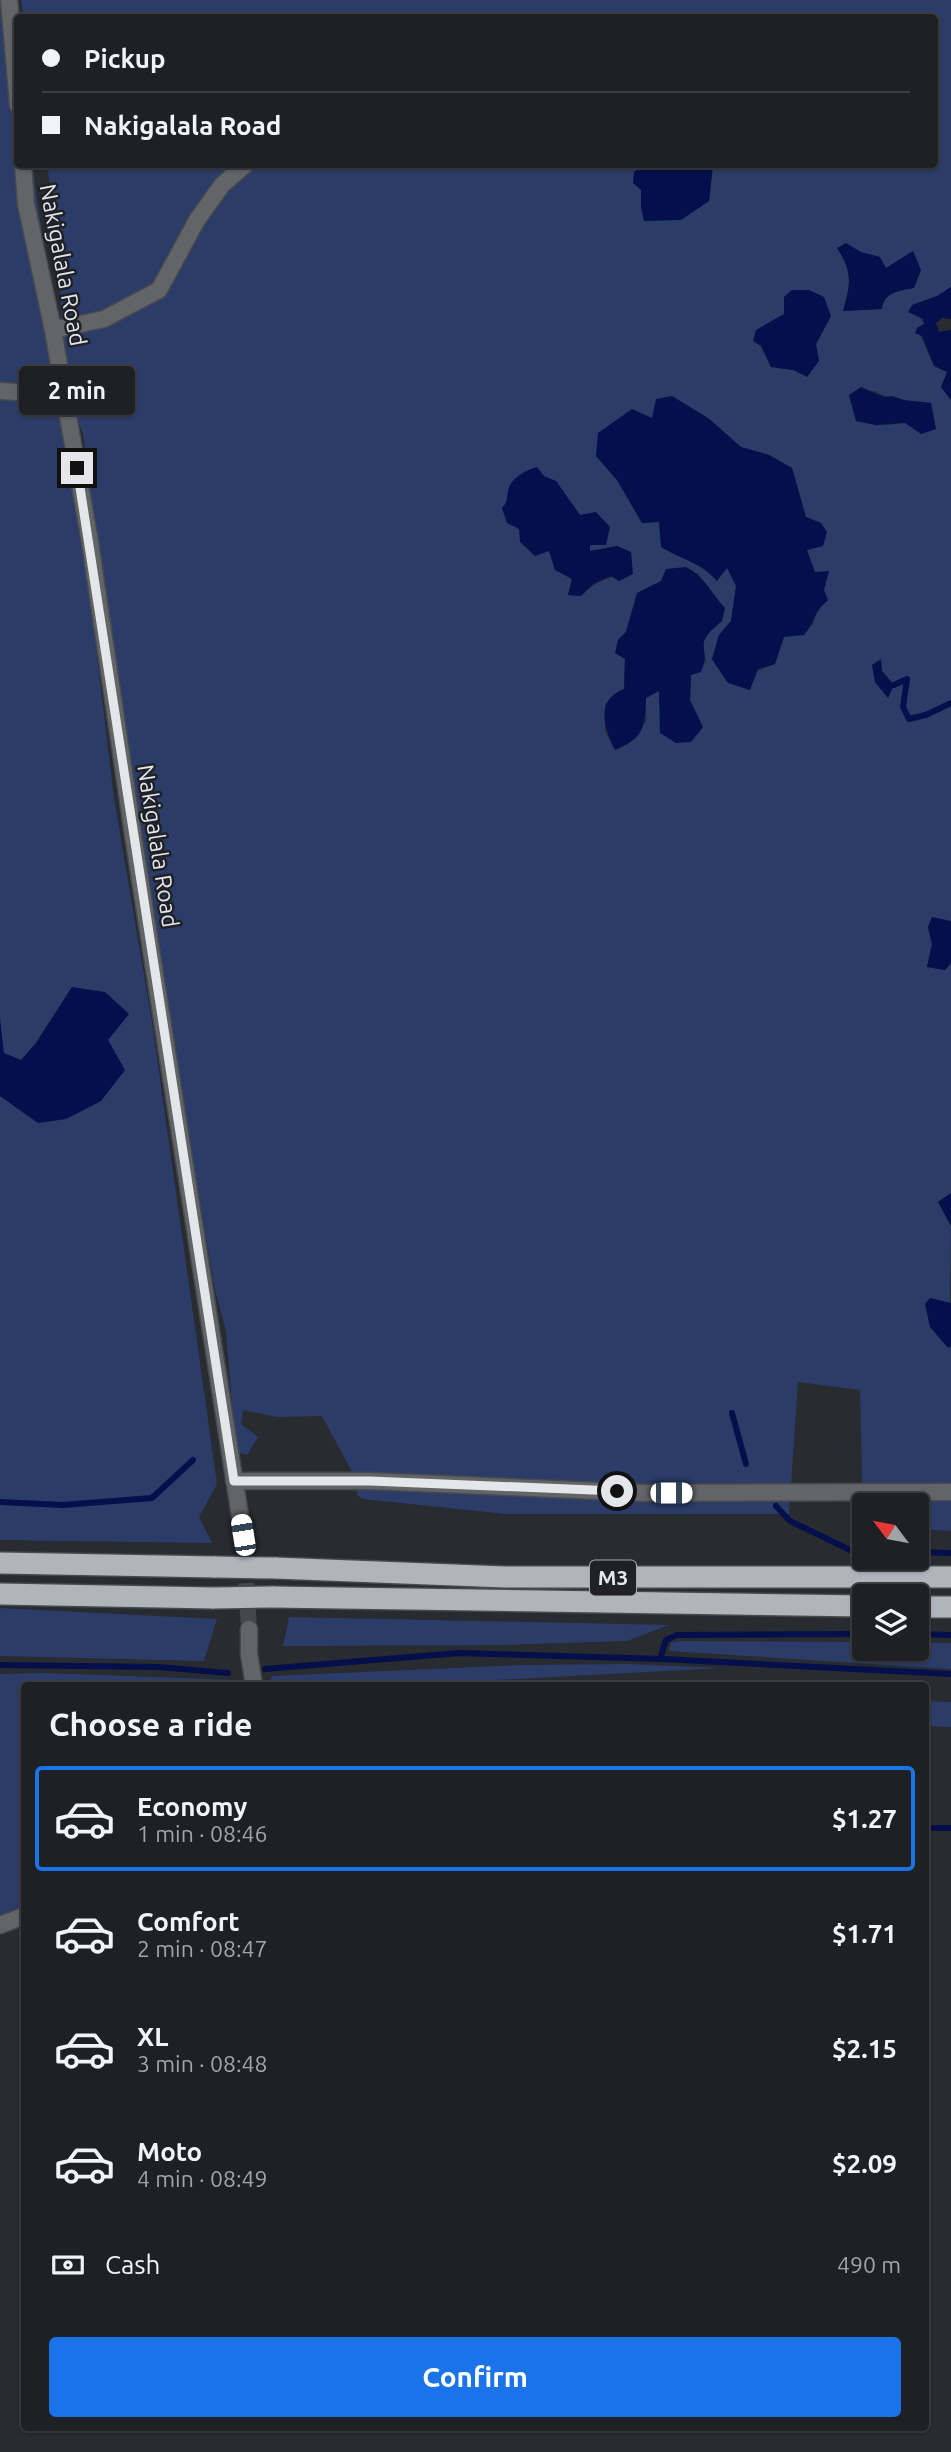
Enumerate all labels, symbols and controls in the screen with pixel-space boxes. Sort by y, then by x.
text: Pickup [84,44,166,73]
text: Nakigalala Road [84,111,281,140]
street label: Nakigalala Road [36,182,91,348]
callout: 2 min [19,366,135,416]
text: 2 min [48,378,106,403]
route end [61,452,93,484]
street label: Nakigalala Road [133,763,184,929]
route start [601,1475,633,1507]
car [651,1483,693,1504]
north arrow [852,1493,929,1570]
map controls [852,1493,929,1661]
car [230,1513,257,1557]
road number: M3 [590,1560,636,1596]
button: layers [852,1584,929,1661]
text: Choose a ride [49,1706,252,1742]
icon: car [53,1787,116,1850]
text: Economy [137,1792,247,1821]
text: $1.27 [832,1804,897,1833]
text: 1 min · 08:46 [137,1821,268,1846]
icon: car [53,1902,116,1965]
text: Comfort [137,1907,240,1936]
text: $1.71 [832,1919,897,1948]
text: 2 min · 08:47 [137,1936,268,1961]
icon: car [53,2017,116,2080]
text: XL [137,2022,168,2051]
text: $2.15 [832,2034,897,2063]
text: 3 min · 08:48 [137,2051,268,2076]
icon: car [53,2132,116,2195]
text: Moto [137,2137,202,2166]
text: $2.09 [832,2149,897,2178]
text: 4 min · 08:49 [137,2166,268,2191]
icon: cash [49,2246,87,2284]
text: Cash [105,2250,160,2279]
text: 490 m [837,2252,901,2277]
button: Confirm [49,2337,901,2417]

